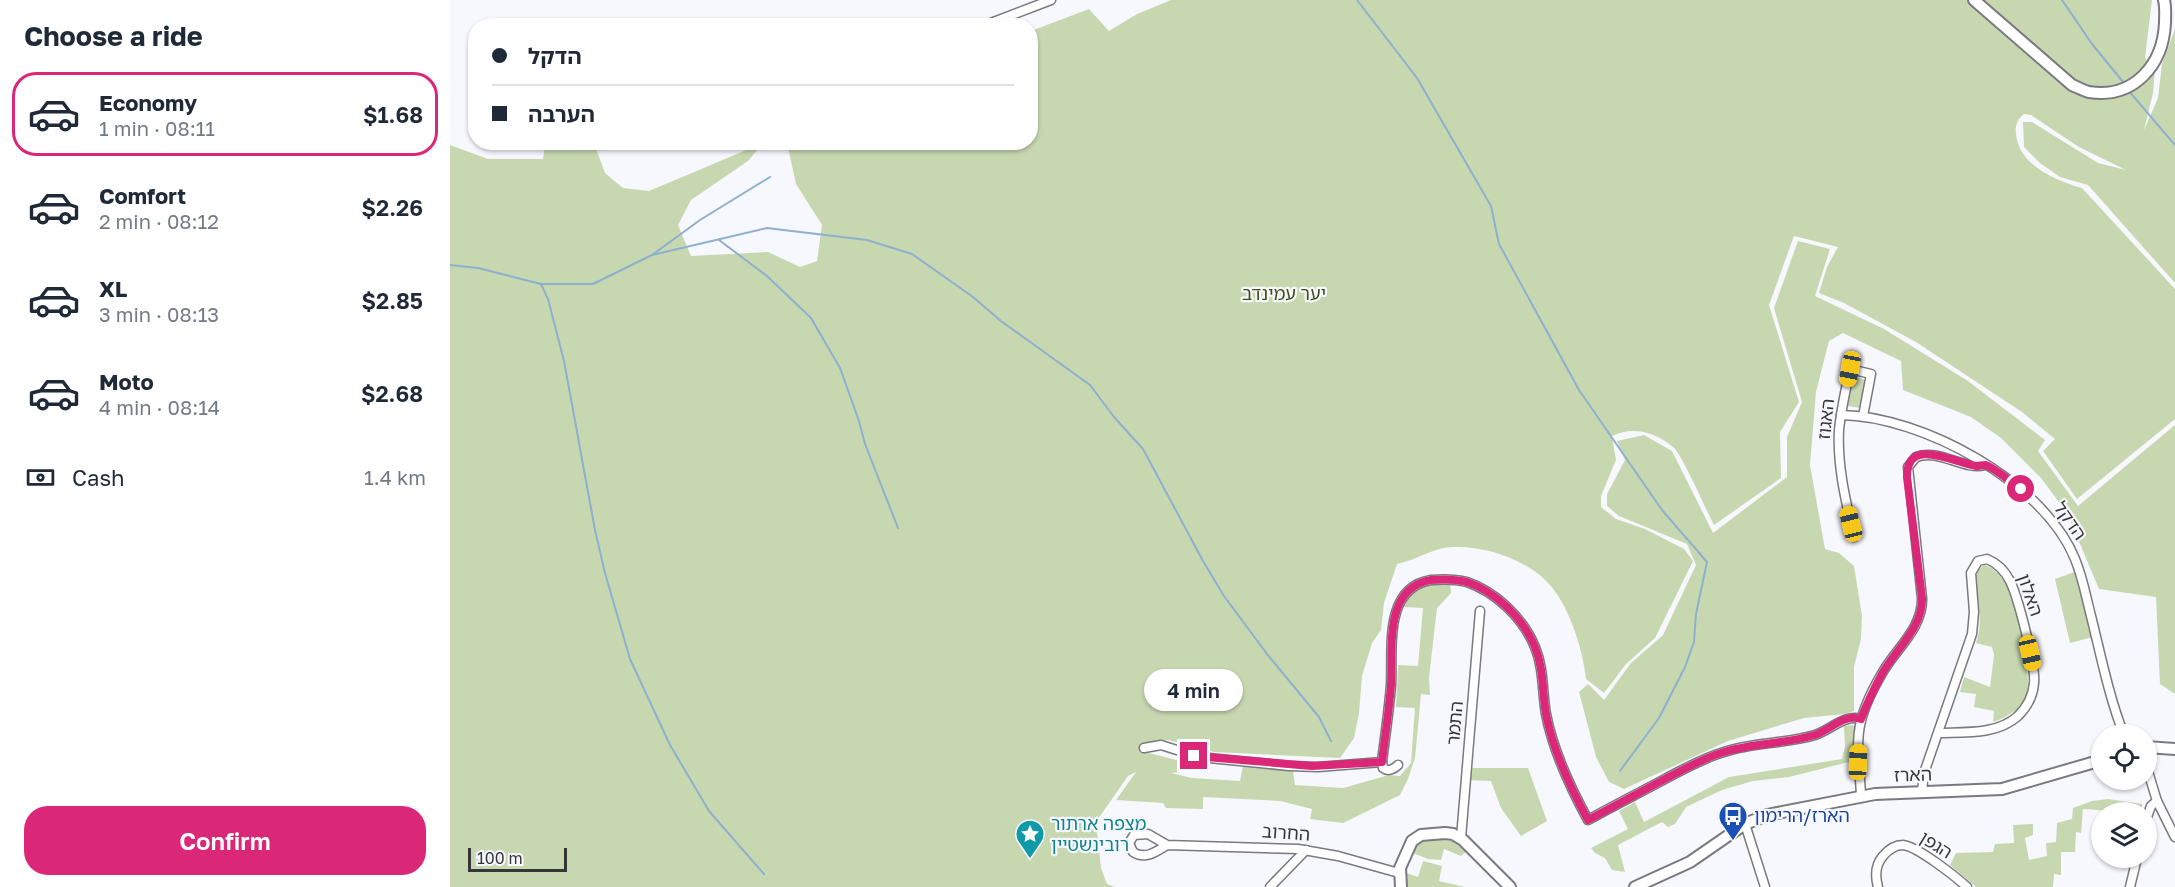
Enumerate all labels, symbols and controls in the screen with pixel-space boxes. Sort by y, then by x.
text: Choose a ride [24,20,203,52]
text: הדקל [528,42,582,69]
icon: car [27,87,81,141]
text: Economy [99,89,197,116]
text: הערבה [528,100,595,127]
text: $1.68 [363,101,423,128]
text: 1 min · 08:11 [99,116,215,140]
icon: car [27,180,81,234]
text: Comfort [99,182,186,209]
text: $2.26 [362,194,423,221]
text: 2 min · 08:12 [99,209,219,233]
icon: car [27,273,81,327]
text: XL [99,275,127,302]
park label: יער עמינדב [1242,282,1326,304]
text: $2.85 [361,287,423,314]
text: 3 min · 08:13 [99,302,219,326]
car [1838,350,1862,388]
icon: car [27,366,81,420]
text: Moto [99,368,154,395]
text: $2.68 [361,380,423,407]
text: 4 min · 08:14 [99,395,220,419]
street label: האגוז [1812,397,1838,440]
icon: cash [24,461,57,494]
text: Cash [72,464,125,491]
text: 1.4 km [364,465,426,489]
route start [2007,475,2034,502]
street label: הדקל [2050,497,2092,544]
car [1838,504,1864,544]
street label: האלון [2013,571,2048,619]
car [2017,633,2043,673]
callout: 4 min [1144,669,1244,711]
text: 4 min [1167,678,1220,702]
street label: התמר [1441,700,1467,746]
map controls [2091,724,2157,868]
button: locate [2091,724,2157,790]
route end [1180,742,1207,769]
car [1848,744,1868,780]
street label: הארז [1894,762,1932,786]
bus stop icon: הארז/הרימון [1717,800,1749,842]
button: layers [2091,802,2157,868]
place label: הארז/הרימון [1754,804,1850,826]
button: Confirm [24,806,426,875]
place label: מצפה ארתור רובינשטיין [1051,812,1146,855]
place icon: מצפה ארתור רובינשטיין [1014,818,1046,860]
street label: החרוב [1261,819,1311,845]
street label: הגפן [1916,826,1957,863]
scale bar [468,845,567,872]
text: 100 m [477,848,523,868]

